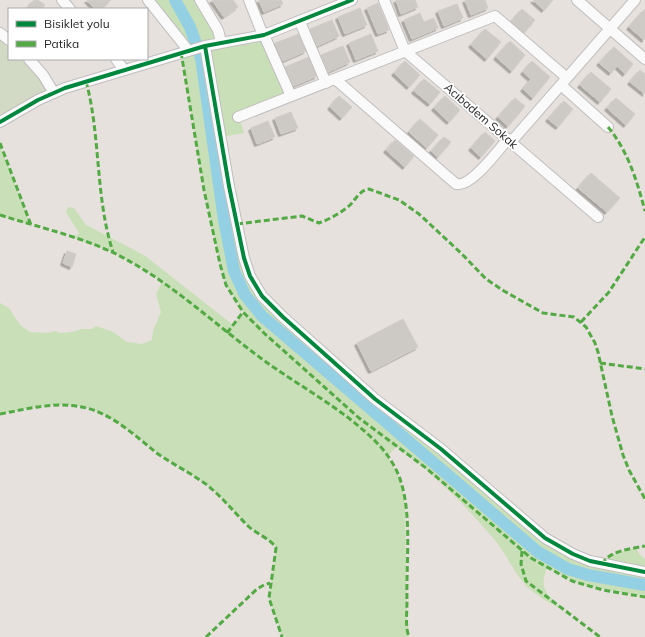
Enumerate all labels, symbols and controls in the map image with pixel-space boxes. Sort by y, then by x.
legend [8,8,148,60]
text: Bisiklet yolu [44,16,110,31]
text: Patika [44,36,79,51]
street label: Acıbadem Sokak [441,79,522,152]

